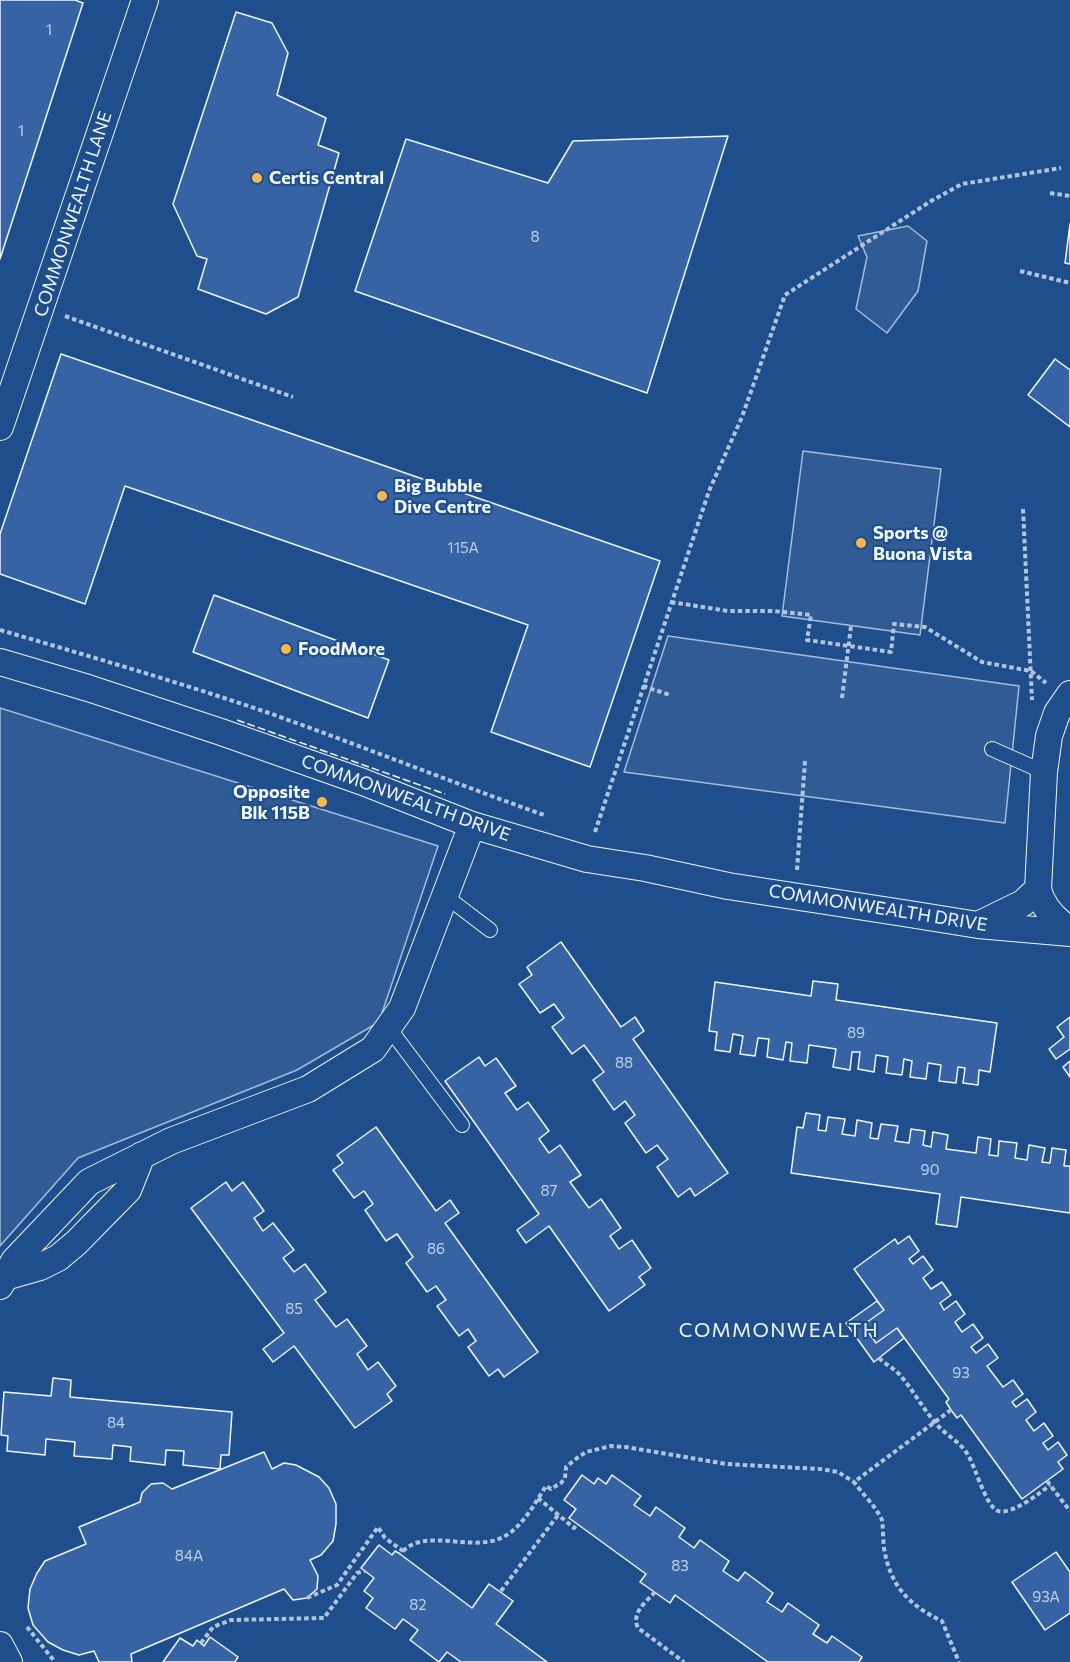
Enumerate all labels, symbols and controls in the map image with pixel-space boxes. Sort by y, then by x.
house number: 1 [46,21,52,39]
street label: COMMONWEALTH LANE [30,109,116,319]
house number: 1 [18,122,24,140]
place label: Certis Central [269,167,384,189]
marker: Certis Central [250,171,264,185]
house number: 8 [530,228,540,246]
place label: Big Bubble Dive Centre [394,475,491,518]
marker: Big Bubble Dive Centre [375,489,389,503]
place label: Sports @ Buona Vista [873,522,972,564]
marker: Sports @ Buona Vista [854,536,868,550]
house number: 115A [447,539,479,557]
place label: FoodMore [298,638,385,660]
marker: FoodMore [279,642,293,656]
street label: COMMONWEALTH DRIVE [298,750,514,846]
place label: Opposite Blk 115B [233,781,310,824]
marker: Opposite Blk 115B [315,795,329,809]
street label: COMMONWEALTH DRIVE [767,880,989,936]
house number: 89 [847,1024,865,1042]
house number: 88 [615,1054,633,1072]
house number: 90 [921,1161,939,1179]
house number: 87 [541,1182,557,1200]
house number: 86 [427,1240,445,1258]
house number: 85 [285,1300,303,1318]
district label: COMMONWEALTH [679,1318,879,1342]
house number: 93 [952,1364,970,1382]
house number: 84 [107,1414,125,1432]
house number: 84A [175,1547,203,1565]
house number: 83 [671,1557,689,1575]
house number: 93A [1032,1588,1060,1606]
house number: 82 [409,1596,427,1614]

